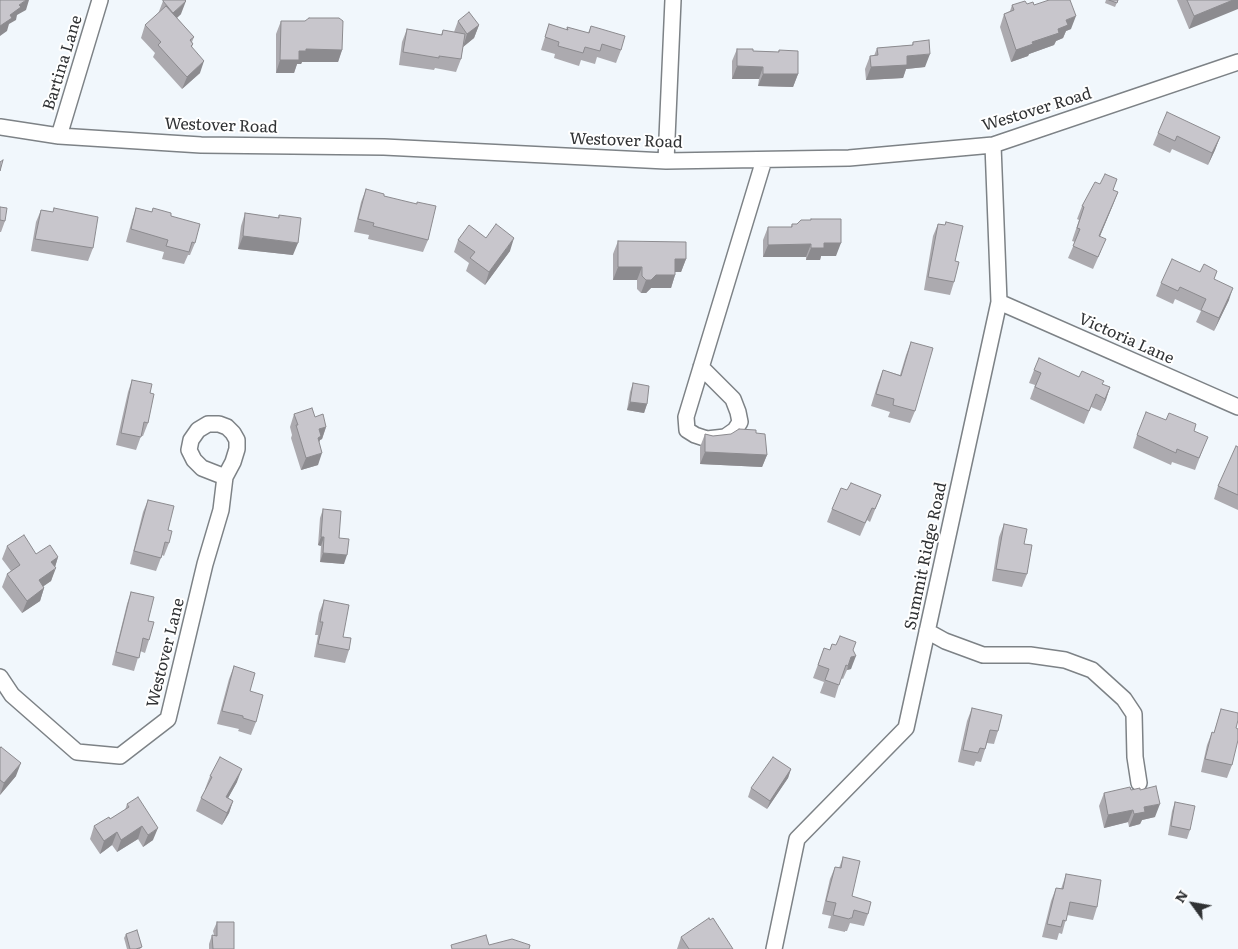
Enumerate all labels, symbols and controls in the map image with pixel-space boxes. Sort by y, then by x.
street label: Bartina Lane [39,13,87,113]
street label: Westover Road [980,84,1094,136]
street label: Westover Road [164,114,278,138]
street label: Westover Road [569,129,683,153]
street label: Victoria Lane [1075,309,1177,369]
street label: Summit Ridge Road [901,480,951,632]
street label: Westover Lane [143,596,189,710]
north arrow [1168,879,1218,929]
text: N [1169,886,1192,906]

